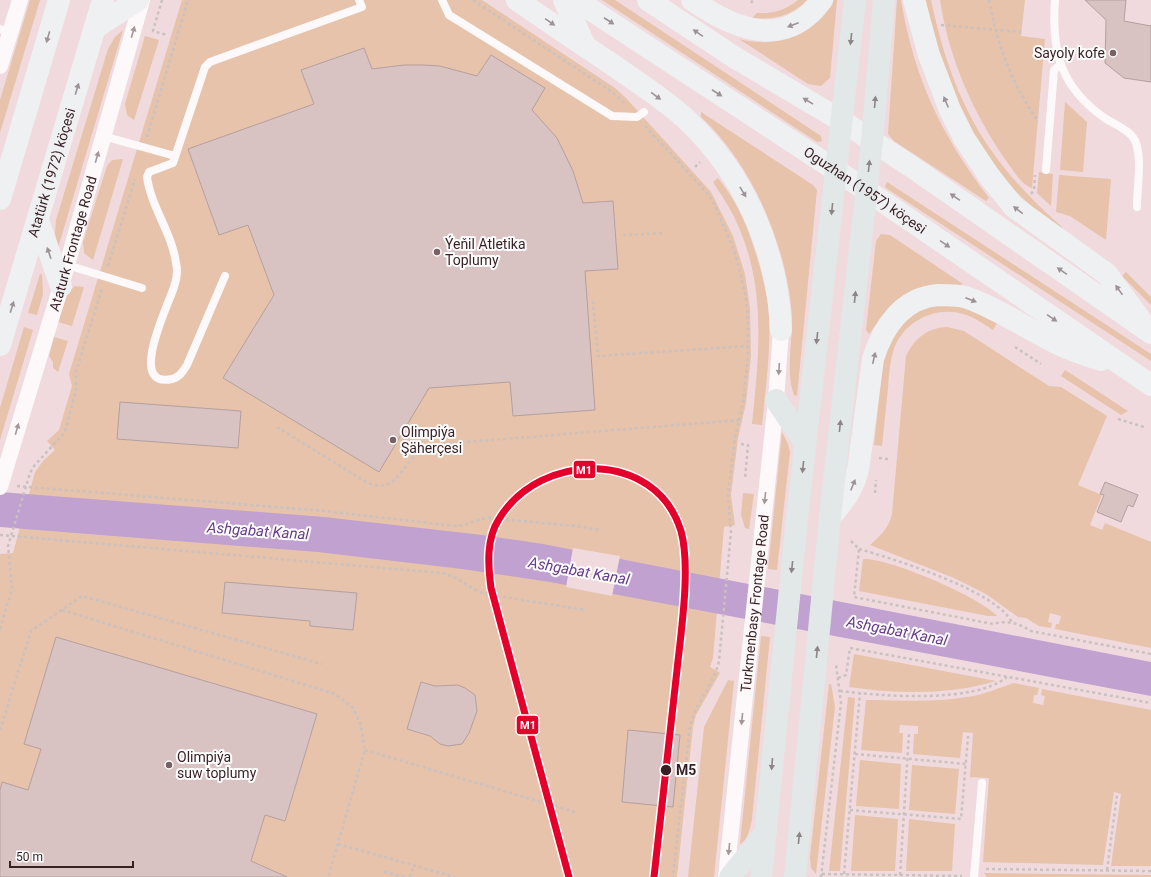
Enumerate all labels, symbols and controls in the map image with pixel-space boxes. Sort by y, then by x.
one-way arrow [544,18,555,26]
one-way arrow [603,18,615,25]
one-way arrow [787,22,799,28]
one-way arrow [130,26,136,38]
one-way arrow [693,29,703,37]
one-way arrow [45,32,51,44]
one-way arrow [847,33,854,45]
place label: Sayoly kofe [1034,45,1105,61]
marker: Sayoly kofe [1108,48,1118,58]
one-way arrow [74,83,80,95]
one-way arrow [712,89,722,97]
one-way arrow [651,92,662,100]
one-way arrow [943,95,949,107]
one-way arrow [872,96,879,108]
one-way arrow [802,98,814,105]
street label: Atatürk (1972) köçesi [25,106,78,239]
street label: Oguzhan (1957) köçesi [801,143,929,237]
one-way arrow [95,151,101,163]
one-way arrow [866,160,872,172]
street label: Ataturk Frontage Road [46,174,100,313]
one-way arrow [739,186,746,198]
one-way arrow [950,193,960,201]
one-way arrow [828,203,835,215]
one-way arrow [1012,205,1023,214]
place label: Ýeňil Atletika Toplumy [445,235,526,268]
one-way arrow [939,240,950,248]
one-way arrow [46,247,52,259]
marker: Ýeňil Atletika Toplumy [432,247,442,257]
one-way arrow [1056,267,1067,275]
one-way arrow [1115,285,1123,295]
one-way arrow [852,291,858,303]
one-way arrow [966,297,978,303]
one-way arrow [9,301,15,313]
one-way arrow [1047,314,1057,322]
one-way arrow [814,332,820,344]
one-way arrow [872,351,878,364]
one-way arrow [775,363,782,375]
one-way arrow [837,420,844,432]
one-way arrow [14,423,20,435]
place label: Olimpiýa Şäherçesi [401,424,462,456]
marker: Olimpiýa Şäherçesi [388,435,398,445]
line badge: M1 [573,460,596,479]
one-way arrow [799,461,806,473]
text: M1 [576,464,592,477]
one-way arrow [850,480,856,491]
one-way arrow [762,492,768,504]
street label: Turkmenbasy Frontage Road [737,514,772,693]
water label: Ashgabat Kanal [205,518,310,544]
water label: Ashgabat Kanal [526,553,631,589]
one-way arrow [789,561,795,573]
water label: Ashgabat Kanal [844,612,949,650]
one-way arrow [814,646,820,658]
one-way arrow [739,713,745,725]
line badge: M1 [516,715,539,735]
text: M1 [520,719,536,732]
place label: Olimpiýa suw toplumy [177,749,257,781]
one-way arrow [769,758,776,770]
marker: Olimpiýa suw toplumy [164,760,174,770]
place label: M5 [676,762,696,778]
marker: M5 [659,763,673,777]
one-way arrow [795,832,802,844]
scale bar [10,843,133,869]
one-way arrow [726,843,732,855]
text: 50 m [16,850,43,864]

